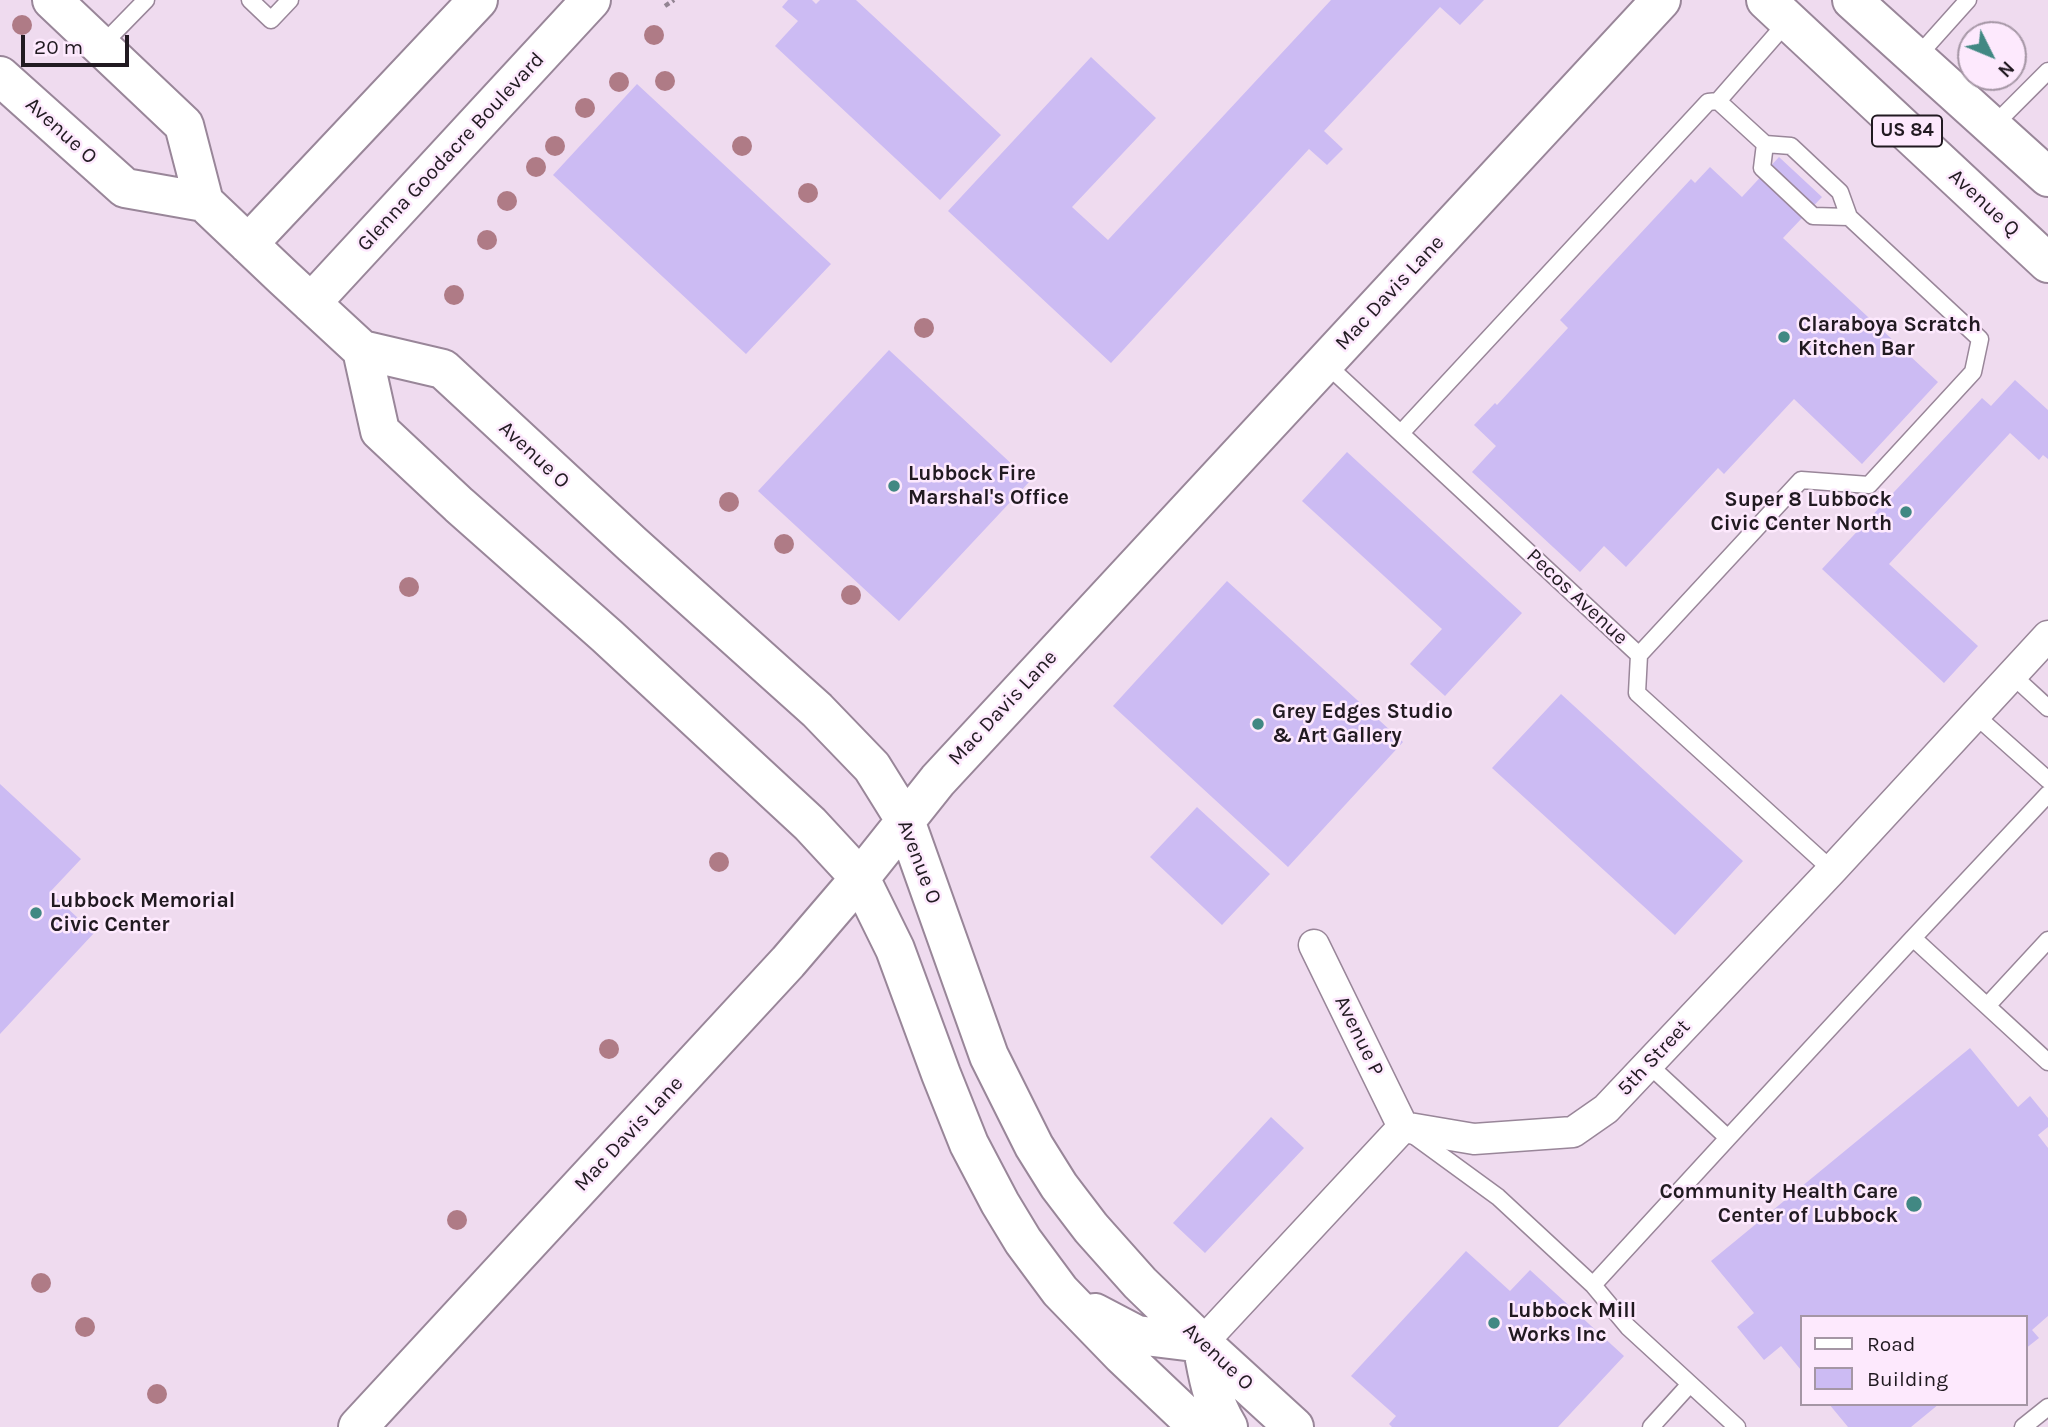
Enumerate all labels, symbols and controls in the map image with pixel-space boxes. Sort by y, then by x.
scale bar [24,21,133,65]
north arrow [1957,21,2027,91]
text: 20 m [34,35,83,59]
street label: Glenna Goodacre Boulevard [352,47,550,257]
text: N [1993,56,2019,81]
street label: Avenue O [20,92,102,170]
road number: US 84 [1872,116,1942,146]
street label: Avenue Q [1943,164,2025,242]
street label: Mac Davis Lane [1330,230,1450,356]
place label: Claraboya Scratch Kitchen Bar [1798,312,1981,362]
marker: Claraboya Scratch Kitchen Bar [1776,329,1792,345]
street label: Avenue O [493,416,575,494]
place label: Lubbock Fire Marshal's Office [908,461,1069,511]
marker: Lubbock Fire Marshal's Office [886,478,902,494]
place label: Super 8 Lubbock Civic Center North [1711,487,1892,537]
marker: Super 8 Lubbock Civic Center North [1898,504,1914,520]
street label: Pecos Avenue [1521,544,1633,650]
street label: Mac Davis Lane [943,645,1063,771]
place label: Grey Edges Studio & Art Gallery [1272,699,1453,749]
marker: Grey Edges Studio & Art Gallery [1250,716,1266,732]
street label: Avenue O [892,817,946,907]
place label: Lubbock Memorial Civic Center [50,888,235,938]
marker: Lubbock Memorial Civic Center [28,905,44,921]
street label: Avenue P [1329,992,1389,1080]
street label: 5th Street [1612,1015,1696,1101]
street label: Mac Davis Lane [569,1071,689,1197]
place label: Community Health Care Center of Lubbock [1659,1179,1898,1229]
marker: Community Health Care Center of Lubbock [1904,1194,1924,1214]
place label: Lubbock Mill Works Inc [1508,1298,1636,1348]
marker: Lubbock Mill Works Inc [1486,1315,1502,1331]
legend [1800,1315,2027,1406]
street label: Avenue O [1177,1318,1259,1396]
text: Road [1867,1332,1915,1356]
text: Building [1867,1367,1948,1391]

